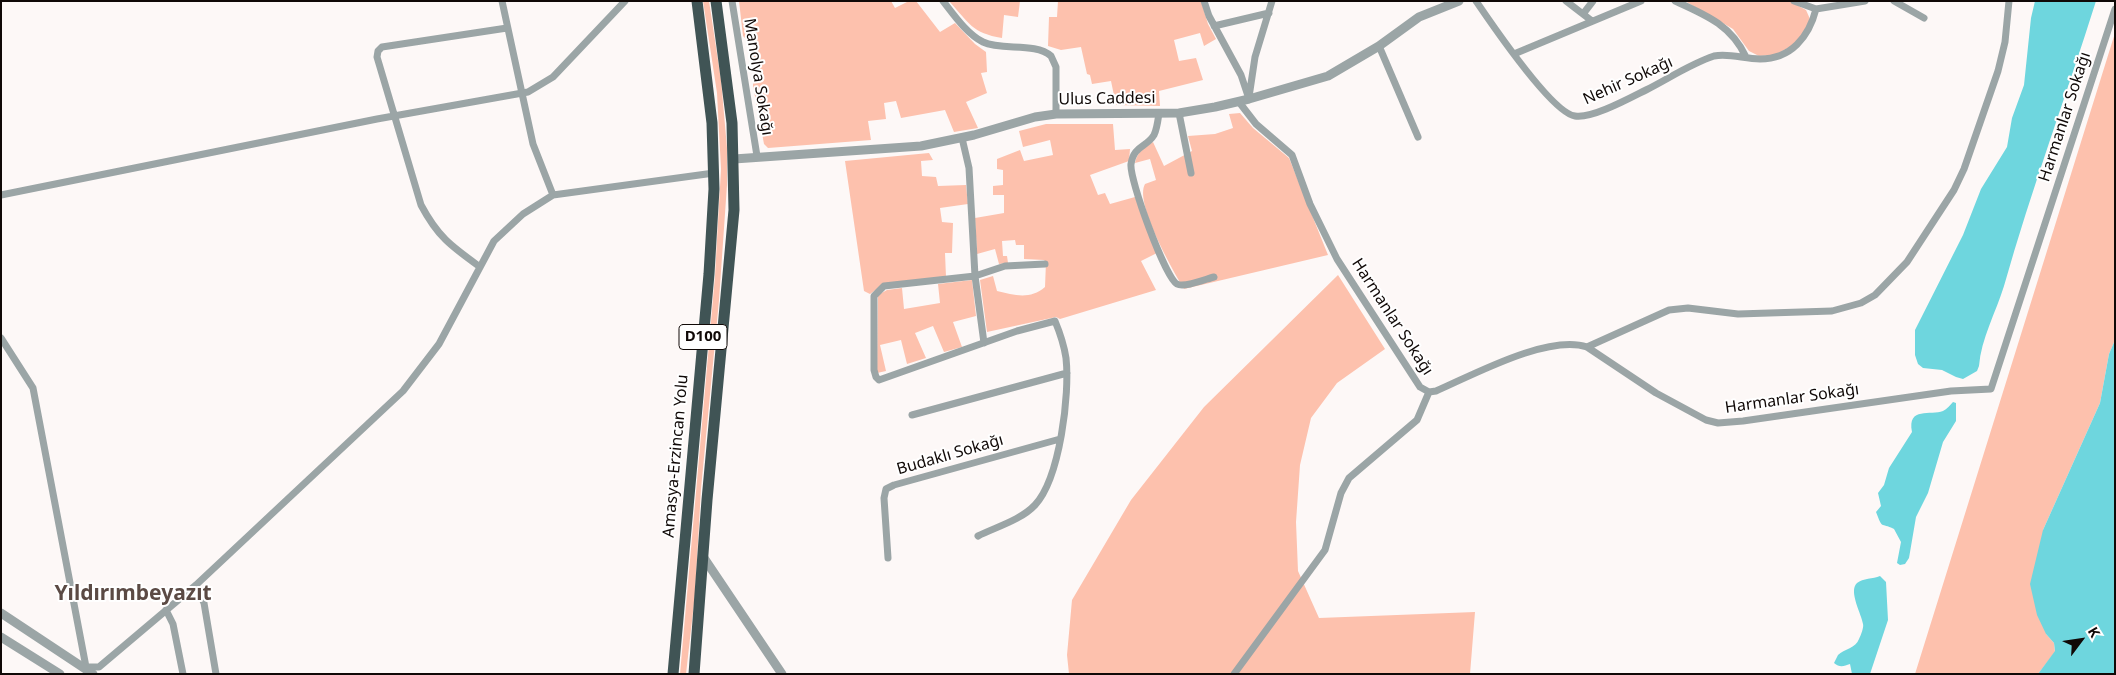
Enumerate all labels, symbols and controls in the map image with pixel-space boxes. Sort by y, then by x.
street label: Manolya Sokağı [739,17,777,137]
street label: Harmanlar Sokağı [2035,50,2095,184]
street label: Nehir Sokağı [1580,53,1676,109]
street label: Ulus Caddesi [1058,89,1156,109]
street label: Harmanlar Sokağı [1347,255,1437,379]
road number: D100 [679,324,727,350]
street label: Amasya-Erzincan Yolu [659,374,693,538]
street label: Harmanlar Sokağı [1724,380,1860,418]
street label: Budaklı Sokağı [894,431,1006,479]
district label: Yıldırımbeyazıt [54,581,212,607]
north arrow [2056,615,2106,665]
text: K [2084,623,2105,641]

